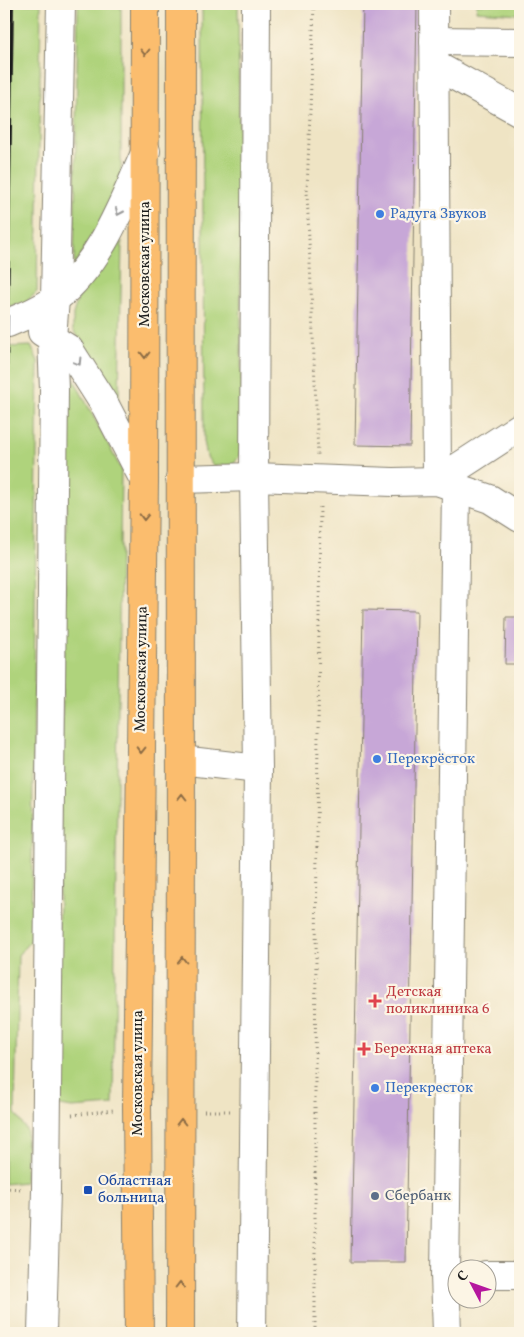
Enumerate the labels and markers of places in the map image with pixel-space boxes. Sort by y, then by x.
place label: Радуга Звуков [390,204,487,225]
marker: Радуга Звуков [374,208,386,220]
place label: Перекрёсток [387,749,475,770]
marker: Перекрёсток [371,753,383,765]
place label: Детская поликлиника 6 [386,982,490,1020]
marker: Детская поликлиника 6 [368,994,382,1008]
place label: Бережная аптека [374,1039,492,1060]
marker: Бережная аптека [358,1043,370,1055]
place label: Перекресток [385,1078,473,1099]
marker: Перекресток [369,1082,381,1094]
place label: Областная больница [98,1171,171,1209]
marker: Областная больница [82,1184,94,1196]
place label: Сбербанк [385,1186,451,1207]
marker: Сбербанк [369,1190,381,1202]

